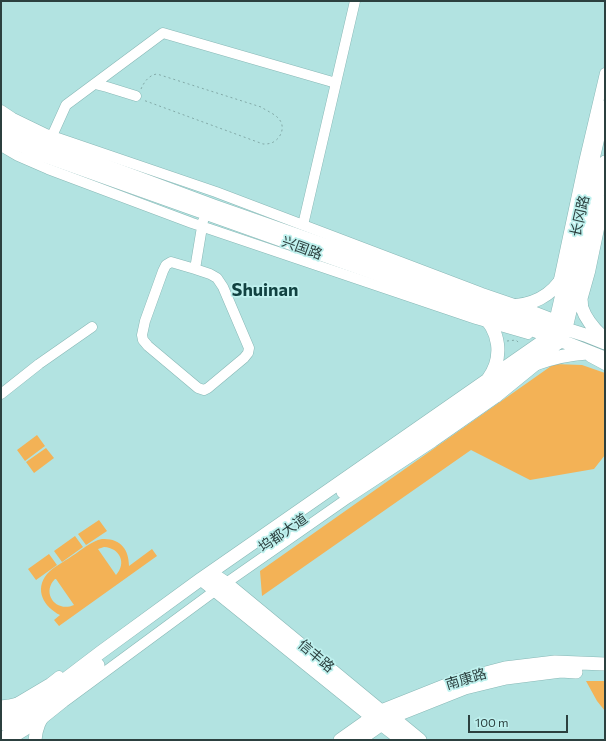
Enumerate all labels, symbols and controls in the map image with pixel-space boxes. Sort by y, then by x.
street label: 长冈路 [567,194,593,238]
street label: 兴国路 [279,233,325,263]
district label: Shuinan [232,279,298,301]
street label: 坞都大道 [255,510,311,556]
street label: 信丰路 [295,636,337,676]
street label: 南康路 [443,665,489,693]
scale bar [470,707,570,733]
text: 100 m [475,715,509,729]

